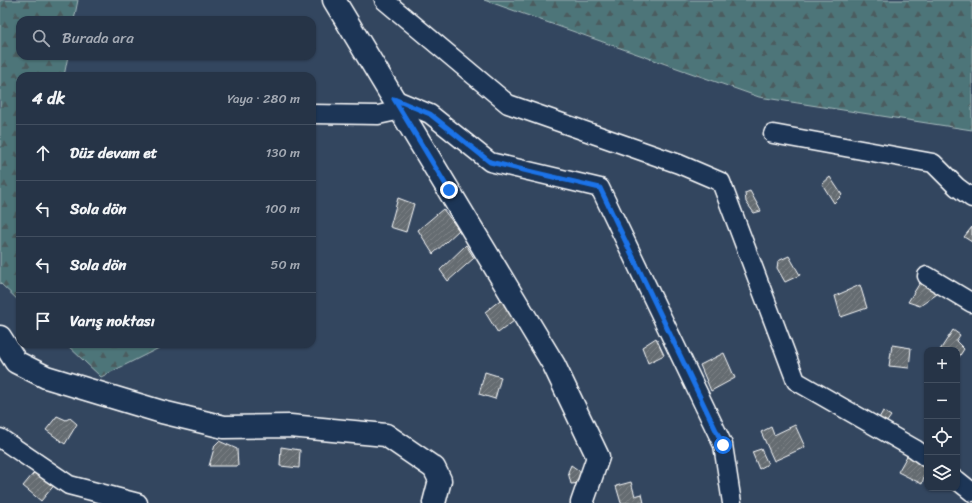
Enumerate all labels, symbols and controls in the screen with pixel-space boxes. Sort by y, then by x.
search box [16,16,316,60]
text: Burada ara [62,25,134,51]
icon: search [30,27,52,49]
text: 4 dk [32,83,65,113]
text: Yaya · 280 m [227,87,300,110]
text: Düz devam et [70,140,157,166]
text: 130 m [266,141,300,164]
icon: ahead [32,142,54,164]
route end [440,181,458,199]
text: Sola dön [70,196,126,222]
text: 100 m [265,197,300,220]
icon: left [32,198,54,220]
text: Sola dön [70,252,126,278]
text: 50 m [270,253,300,276]
icon: left [32,254,54,276]
text: Varış noktası [70,308,155,334]
icon: arrive [32,310,54,332]
map controls [924,347,960,491]
button: + [924,347,960,383]
button: − [924,383,960,419]
button: locate [924,419,960,455]
route start [714,436,732,454]
button: layers [924,455,960,491]

